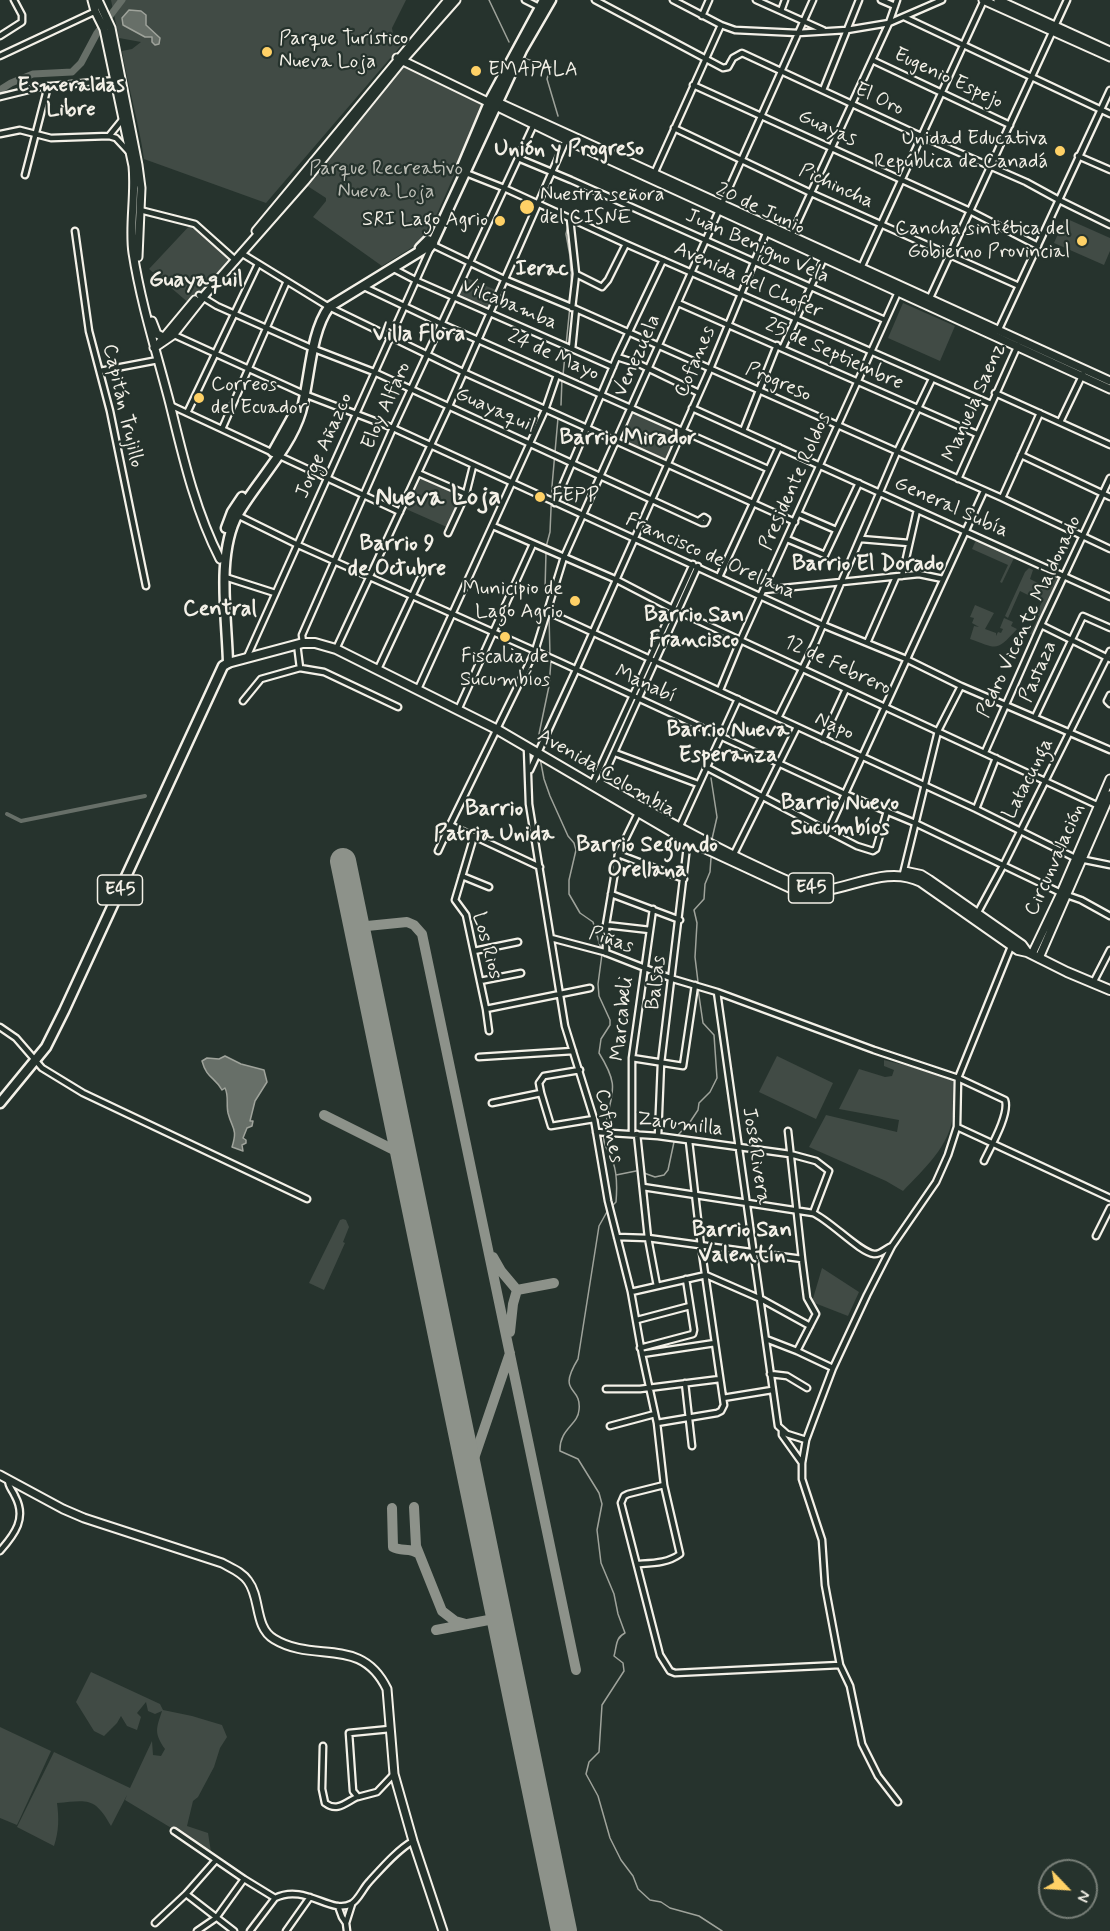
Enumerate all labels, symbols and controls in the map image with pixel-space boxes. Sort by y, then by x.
place label: Parque Turístico Nueva Loja [279,28,408,75]
street label: Eugenio Espejo [890,43,1006,115]
marker: Parque Turístico Nueva Loja [260,45,274,59]
place label: EMAPALA [488,59,578,83]
marker: EMAPALA [469,64,483,78]
district label: Esmeraldas Libre [17,74,125,124]
street label: El Oro [851,78,907,122]
street label: Guayas [794,105,860,153]
place label: Unidad Educativa República de Canadá [874,128,1048,175]
district label: Unión y Progreso [494,137,644,163]
marker: Unidad Educativa República de Canadá [1053,144,1067,158]
park label: Parque Recreativo Nueva Loja [309,158,463,205]
street label: Pichincha [795,159,877,215]
street label: 20 de Junio [712,179,808,241]
place label: Nuestra señora del CISNE [540,184,665,231]
marker: Nuestra señora del CISNE [518,198,536,216]
street label: Juan Benigno Vela [681,204,833,290]
place label: SRI Lago Agrio [362,209,488,233]
marker: SRI Lago Agrio [493,214,507,228]
place label: Cancha sintética del Gobierno Provincial [895,218,1070,265]
marker: Cancha sintética del Gobierno Provincial [1075,234,1089,248]
street label: Avenida del Chofer [670,238,826,324]
district label: Ierac [515,257,569,283]
district label: Guayaquil [149,268,243,294]
street label: Vilcabamba [457,274,561,336]
street label: Venezuela [609,311,667,401]
street label: 25 de Septiembre [761,314,907,396]
district label: Villa Flora [373,322,465,348]
street label: Cofanes [670,323,722,401]
street label: 24 de Mayo [503,325,603,387]
street label: Manuela Saenz [938,340,1012,466]
street label: Capitán Trujillo [96,342,148,470]
street label: Progreso [741,358,815,408]
street label: Eloy Alfaro [357,359,417,453]
place label: Correos del Ecuador [211,374,307,421]
street label: Guayaquil [451,383,539,439]
street label: Jorge Añazco [291,390,359,502]
marker: Correos del Ecuador [192,391,206,405]
street label: Presidente Roldos [755,409,837,555]
district label: Barrio Mirador [560,426,696,452]
street label: General Subía [890,472,1012,544]
district label: Nueva Loja [375,483,501,515]
place label: FEPP [552,485,599,509]
marker: FEPP [533,490,547,504]
street label: Francisco de Orellana [621,509,799,605]
street label: Pedro Vicente Maldonado [973,512,1087,722]
district label: Barrio 9 de Octubre [348,532,446,584]
district label: Barrio El Dorado [792,552,944,578]
place label: Municipio de Lago Agrio [463,578,563,625]
marker: Municipio de Lago Agrio [568,594,582,608]
district label: Central [183,597,257,623]
district label: Barrio San Francisco [644,603,744,654]
marker: Fiscalia de Sucumbíos [498,630,512,644]
street label: 12 de Febrero [780,631,894,701]
street label: Pastaza [1015,637,1063,707]
place label: Fiscalia de Sucumbíos [460,646,550,693]
street label: Manabí [611,660,679,710]
street label: Napo [811,708,857,746]
district label: Barrio Nueva Esperanza [667,718,789,770]
street label: Avenida Colombia [533,725,679,823]
street label: Latacunga [998,734,1060,824]
district label: Barrio Nuevo Sucumbíos [781,791,899,842]
district label: Barrio Patria Unida [434,797,554,848]
street label: Circunvalación [1021,800,1091,920]
district label: Barrio Segundo Orellana [576,833,718,884]
road number: E45 [788,873,834,903]
road number: E45 [98,875,142,905]
street label: Los Rios [466,910,506,982]
street label: Piñas [586,922,636,960]
street label: Balsas [642,955,672,1011]
street label: Marcabeli [607,976,639,1062]
street label: Cofanes [588,1087,628,1165]
street label: José Rivera [735,1106,775,1206]
street label: Zarumilla [635,1108,725,1142]
district label: Barrio San Valentín [692,1218,792,1270]
north arrow [1038,1859,1098,1919]
text: N [1071,1887,1095,1905]

